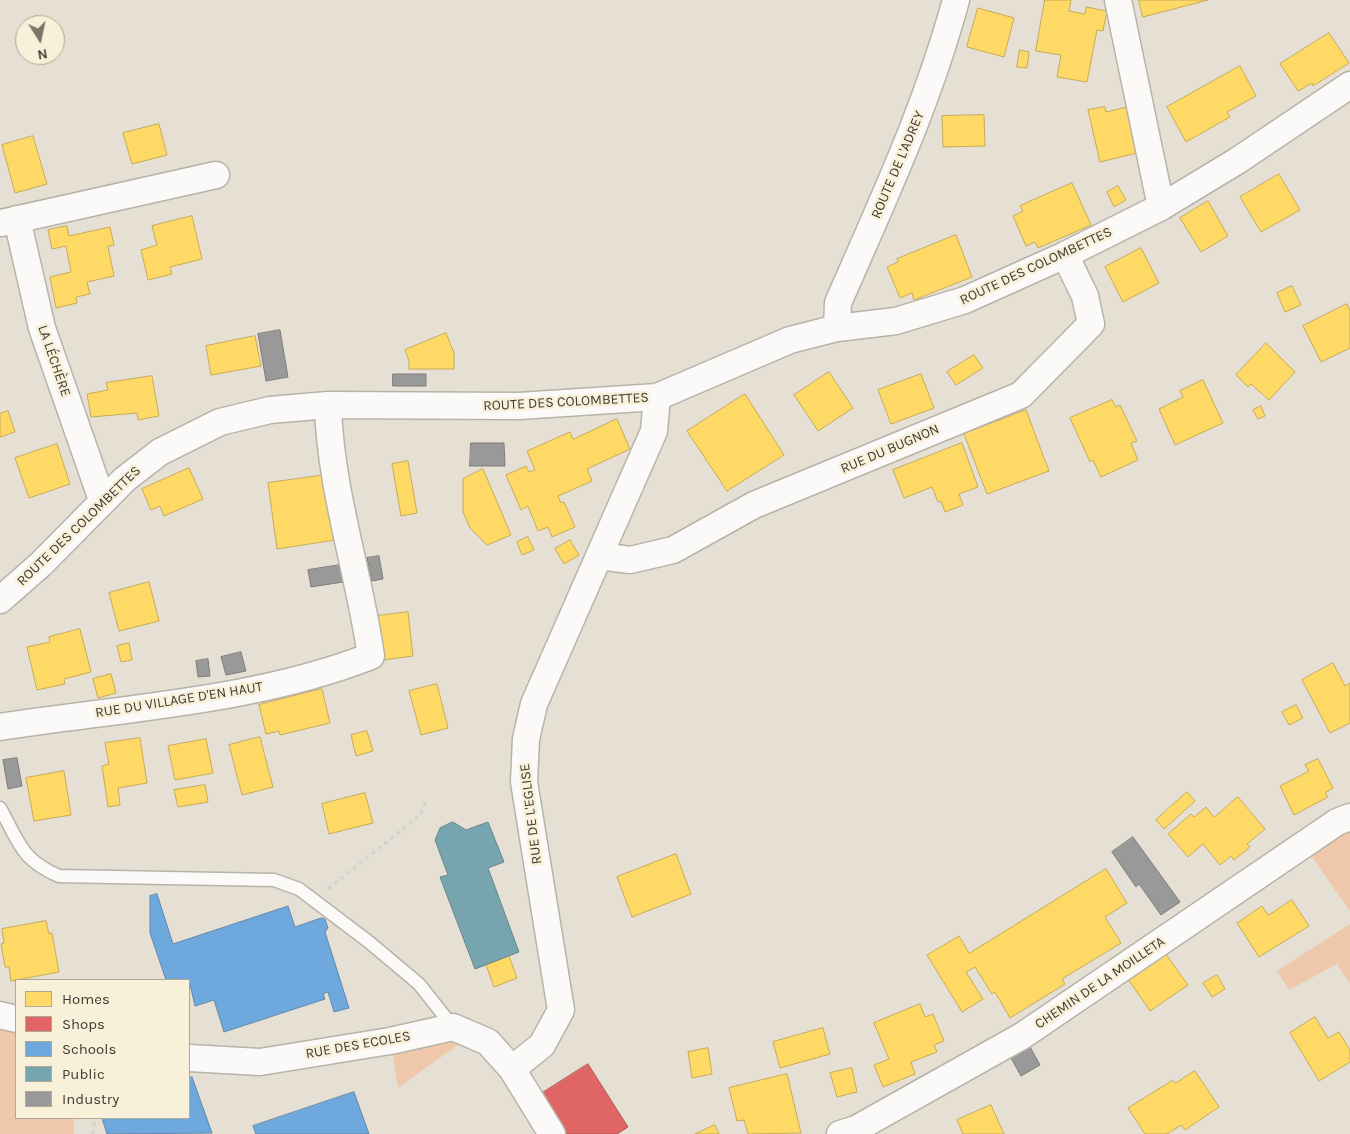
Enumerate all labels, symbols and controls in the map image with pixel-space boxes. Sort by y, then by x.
north arrow [15,15,65,65]
text: N [36,45,49,64]
street label: ROUTE DE L'ADREY [868,109,928,221]
street label: ROUTE DES COLOMBETTES [957,223,1115,309]
street label: LA LÉCHÈRE [34,323,74,399]
street label: ROUTE DES COLOMBETTES [483,389,649,415]
street label: RUE DU BUGNON [838,421,942,477]
street label: ROUTE DES COLOMBETTES [14,462,144,590]
street label: RUE DU VILLAGE D'EN HAUT [94,678,264,722]
street label: RUE DE L'EGLISE [516,763,546,865]
street label: CHEMIN DE LA MOILLETA [1032,933,1168,1033]
legend [15,979,190,1119]
text: Homes [62,990,110,1008]
text: Shops [62,1015,105,1033]
street label: RUE DES ECOLES [304,1028,412,1062]
text: Schools [62,1040,116,1058]
text: Public [62,1065,105,1083]
text: Industry [62,1090,119,1108]

